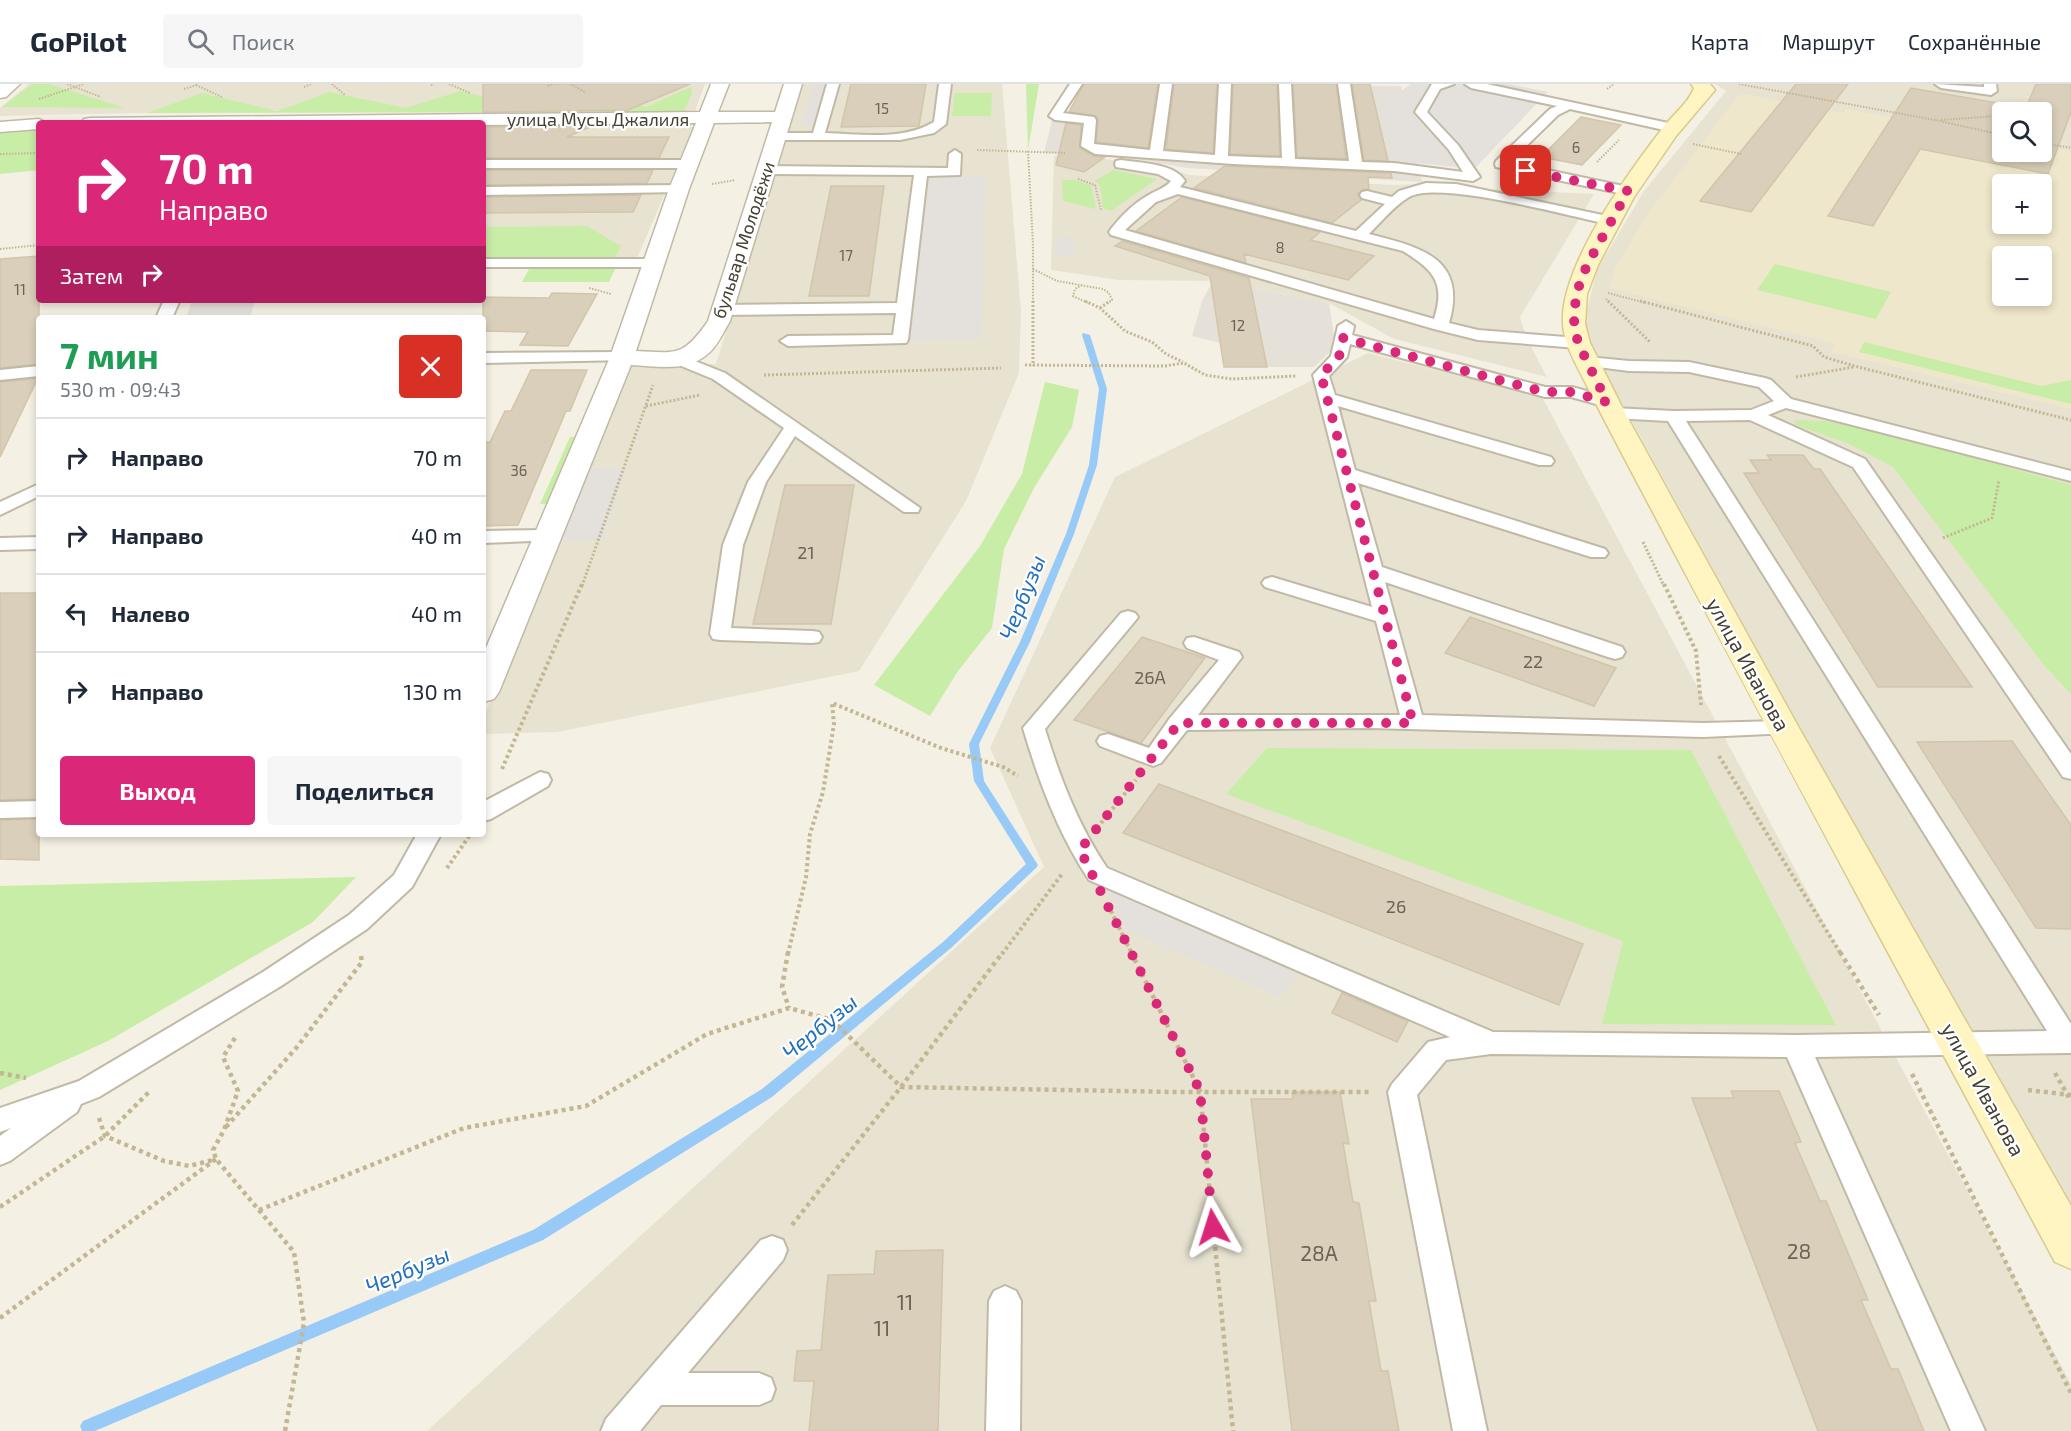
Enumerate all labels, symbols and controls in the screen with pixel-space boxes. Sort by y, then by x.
search box [163,14,583,68]
text: GoPilot [30,24,127,58]
icon: search [184,25,217,58]
text: Поиск [232,28,295,54]
text: Карта [1691,29,1749,54]
text: Маршрут [1782,29,1875,54]
text: Сохранённые [1908,29,2041,54]
house number: 15 [875,99,889,117]
map controls [1992,102,2052,306]
button: search [1992,102,2052,162]
street label: улица Мусы Джалиля [507,108,689,130]
house number: 6 [1572,138,1580,156]
text: 70 m [159,142,254,192]
icon: right [60,144,138,222]
pin [1500,145,1551,196]
icon: arrive [1509,154,1542,187]
street label: бульвар Молодёжи [707,159,779,321]
button: + [1992,174,2052,234]
text: Направо [159,193,268,225]
house number: 8 [1275,238,1285,256]
house number: 17 [839,246,853,264]
button: − [1992,246,2052,306]
icon: right [135,258,168,291]
text: Затем [60,262,123,288]
house number: 11 [14,280,26,298]
house number: 12 [1231,316,1245,334]
text: 7 мин [60,333,159,376]
button: close [399,335,462,398]
text: 530 m · 09:43 [60,377,181,401]
icon: right [60,441,93,474]
text: Направо [111,444,204,470]
text: 70 m [413,444,462,470]
house number: 36 [511,461,527,479]
icon: right [60,519,93,552]
text: Направо [111,522,204,548]
text: 40 m [411,522,462,548]
house number: 21 [797,541,815,563]
water label: Чербузы [992,551,1050,643]
street label: улица Иванова [1701,593,1796,735]
icon: left [60,597,93,630]
text: Налево [111,600,190,626]
text: 40 m [411,600,462,626]
house number: 22 [1523,650,1543,672]
house number: 26А [1134,666,1167,688]
icon: right [60,675,93,708]
text: Направо [111,678,204,704]
text: 130 m [404,678,462,704]
button: Выход [60,756,255,825]
button: Поделиться [267,756,462,825]
house number: 26 [1386,895,1406,917]
water label: Чербузы [776,988,862,1064]
street label: улица Иванова [1936,1018,2031,1160]
position arrow [1181,1195,1245,1259]
house number: 28 [1787,1238,1811,1263]
water label: Чербузы [361,1240,453,1298]
house number: 28А [1300,1240,1338,1265]
house number: 11 [897,1289,913,1314]
house number: 11 [874,1315,890,1340]

